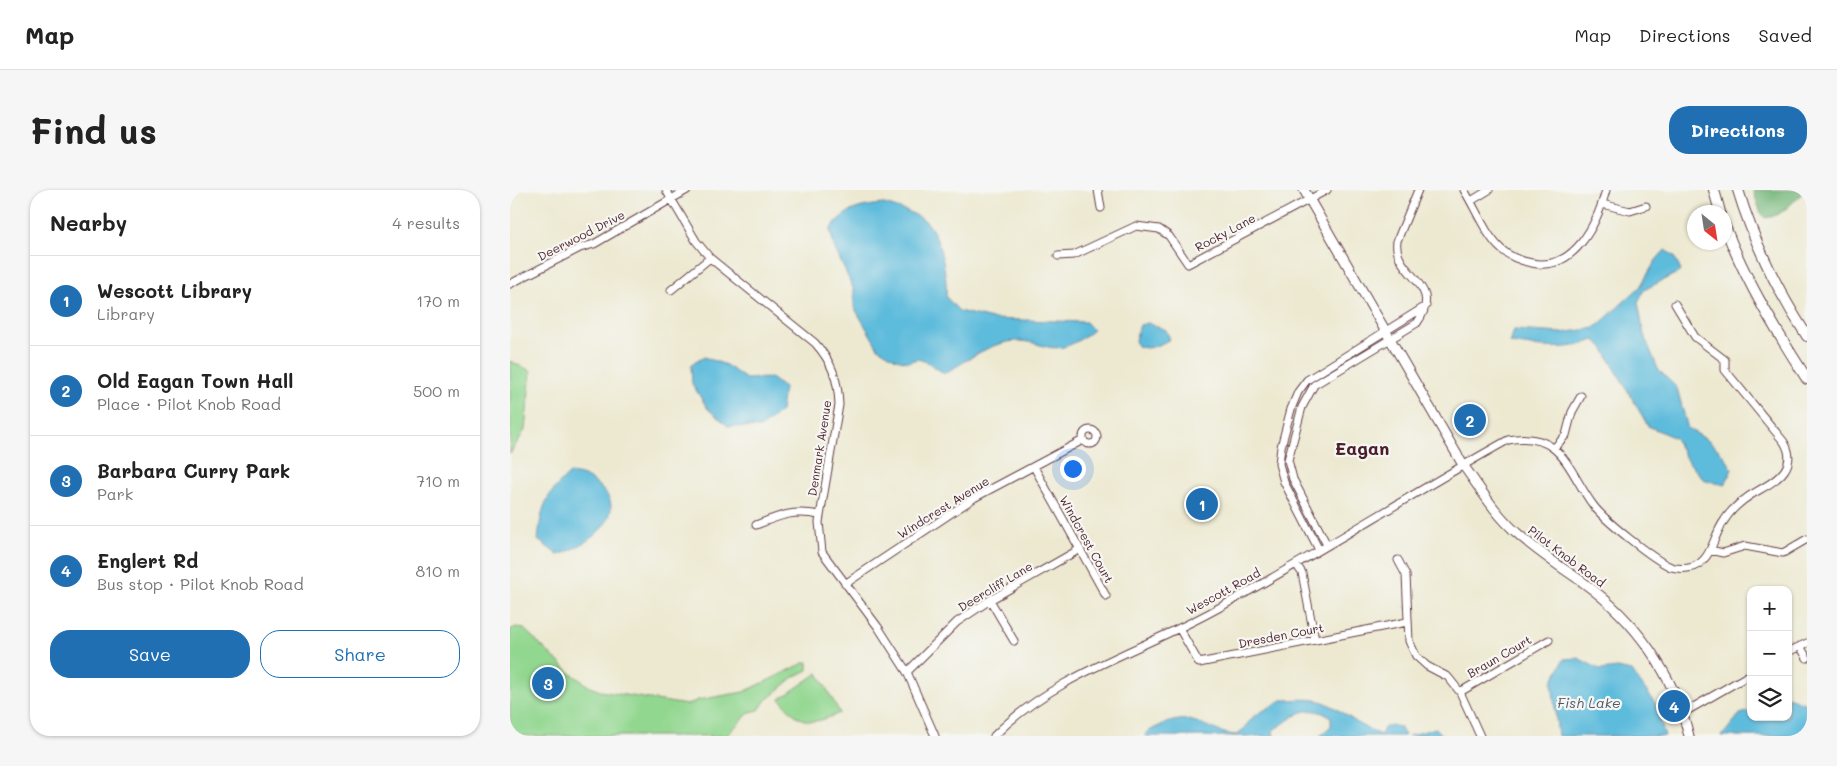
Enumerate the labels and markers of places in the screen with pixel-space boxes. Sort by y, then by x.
pin: 2 [1454,401,1486,439]
pin: 1 [1186,485,1218,523]
pin: 3 [532,664,564,702]
pin: 4 [1658,687,1690,725]

